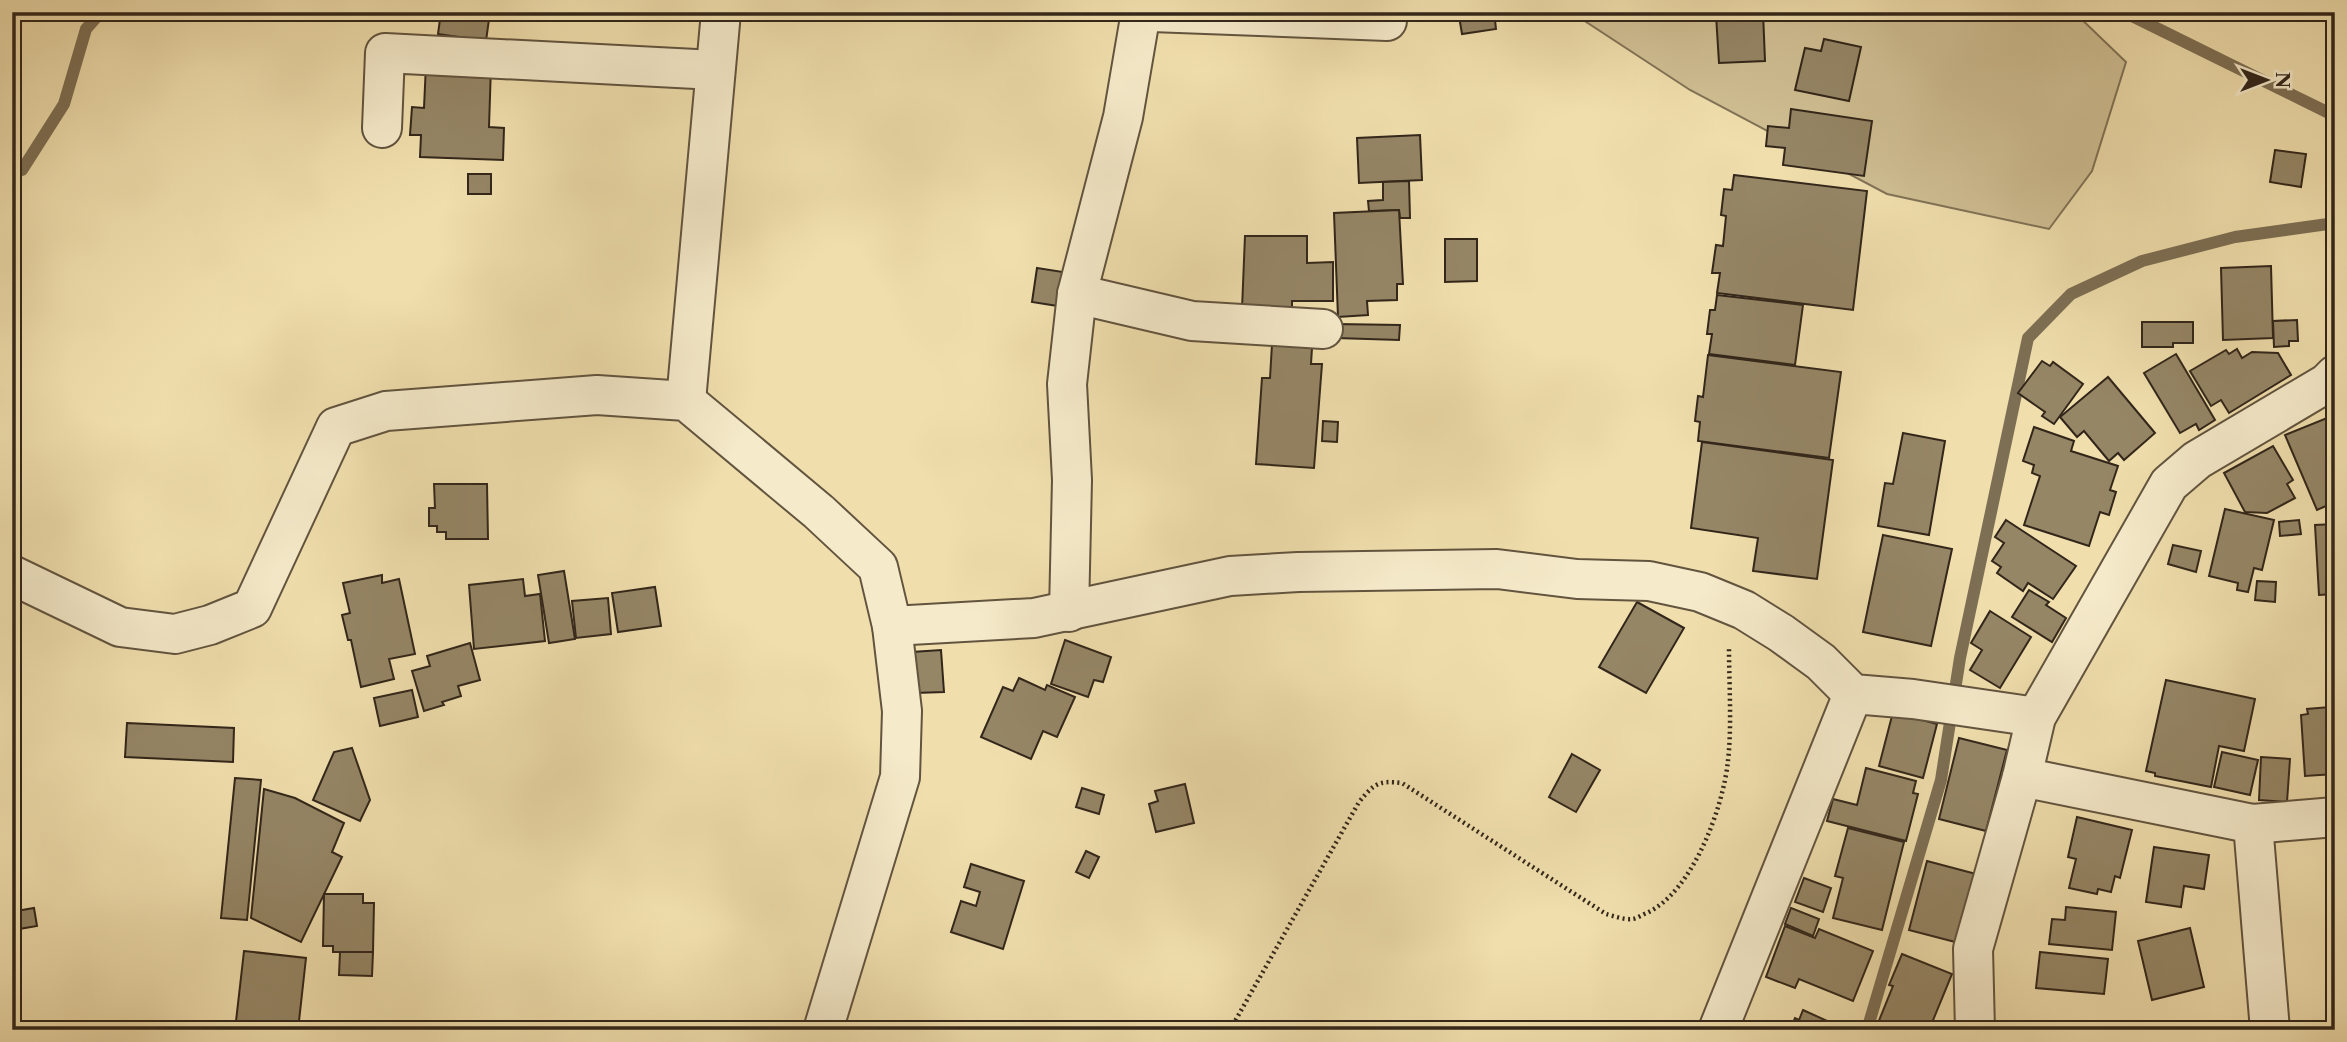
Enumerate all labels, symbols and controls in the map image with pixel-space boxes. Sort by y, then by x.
north arrow [2232,46,2302,116]
text: N [2271,72,2294,88]

